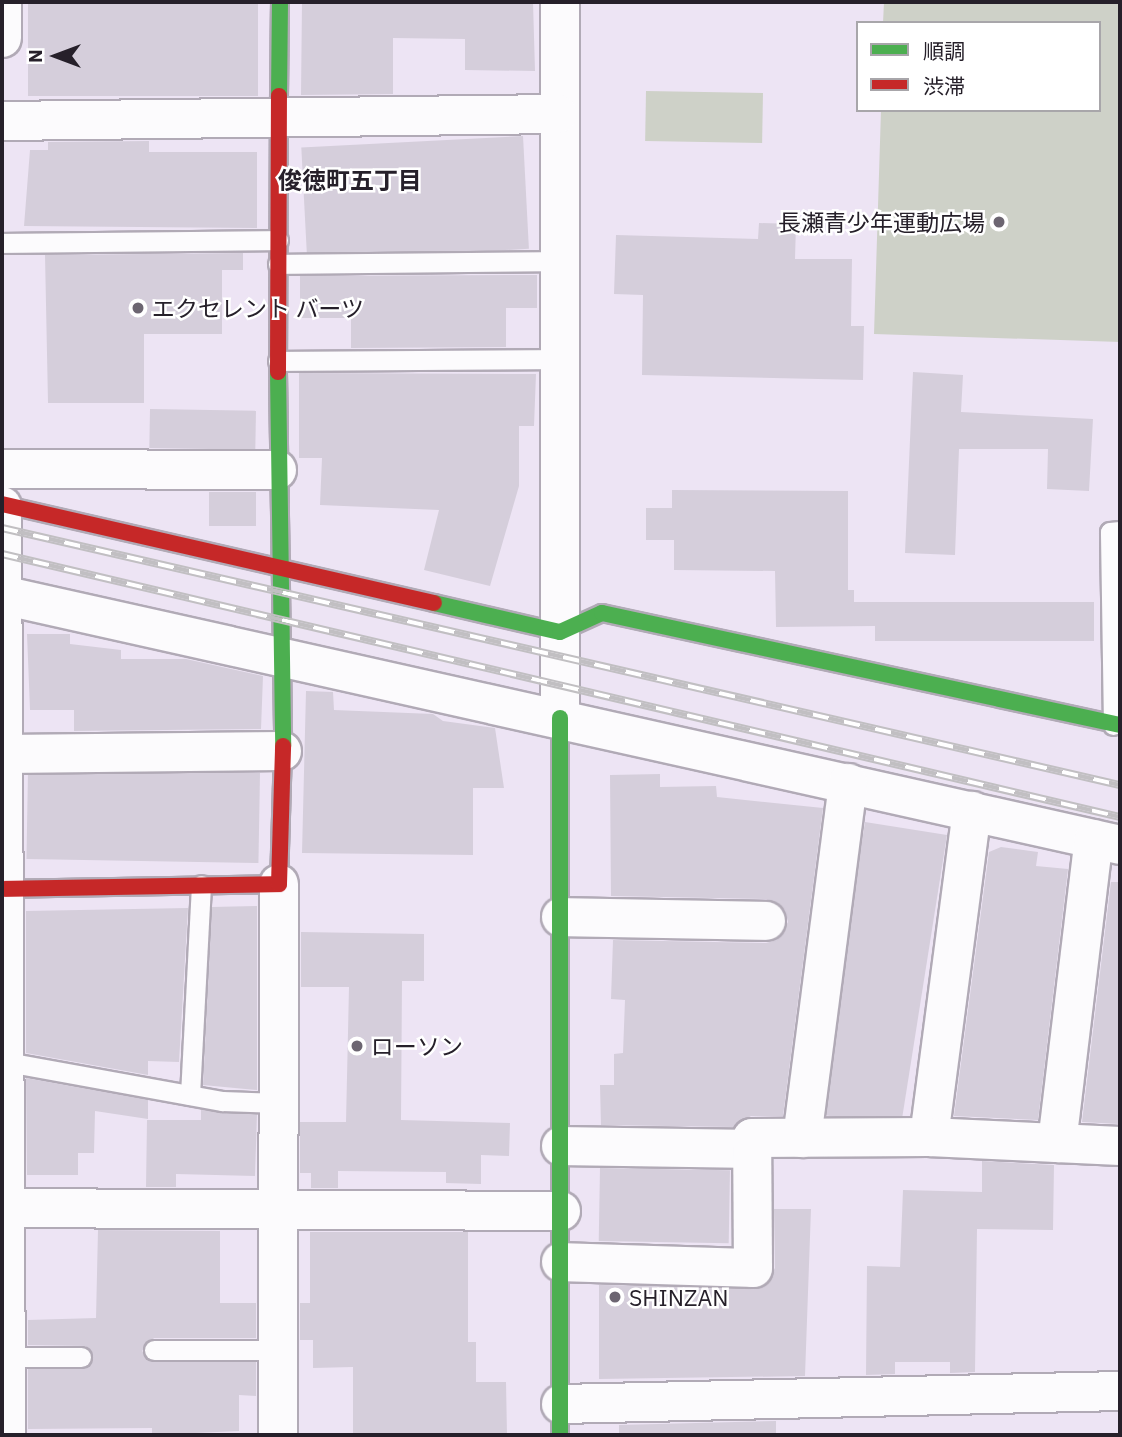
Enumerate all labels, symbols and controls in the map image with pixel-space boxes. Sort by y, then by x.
north arrow [21,21,91,91]
legend [856,21,1101,112]
text: 順調 [923,37,965,65]
text: N [23,49,47,63]
text: 渋滞 [923,72,965,100]
district label: 俊徳町五丁目 [278,167,422,195]
place label: 長瀬青少年運動広場 [778,208,985,236]
marker: 長瀬青少年運動広場 [991,214,1007,230]
place label: エクセレント バーツ [152,294,364,322]
marker: エクセレント バーツ [130,300,146,316]
place label: ローソン [371,1032,463,1060]
marker: ローソン [349,1038,365,1054]
place label: SHINZAN [629,1283,728,1311]
marker: SHINZAN [607,1289,623,1305]

